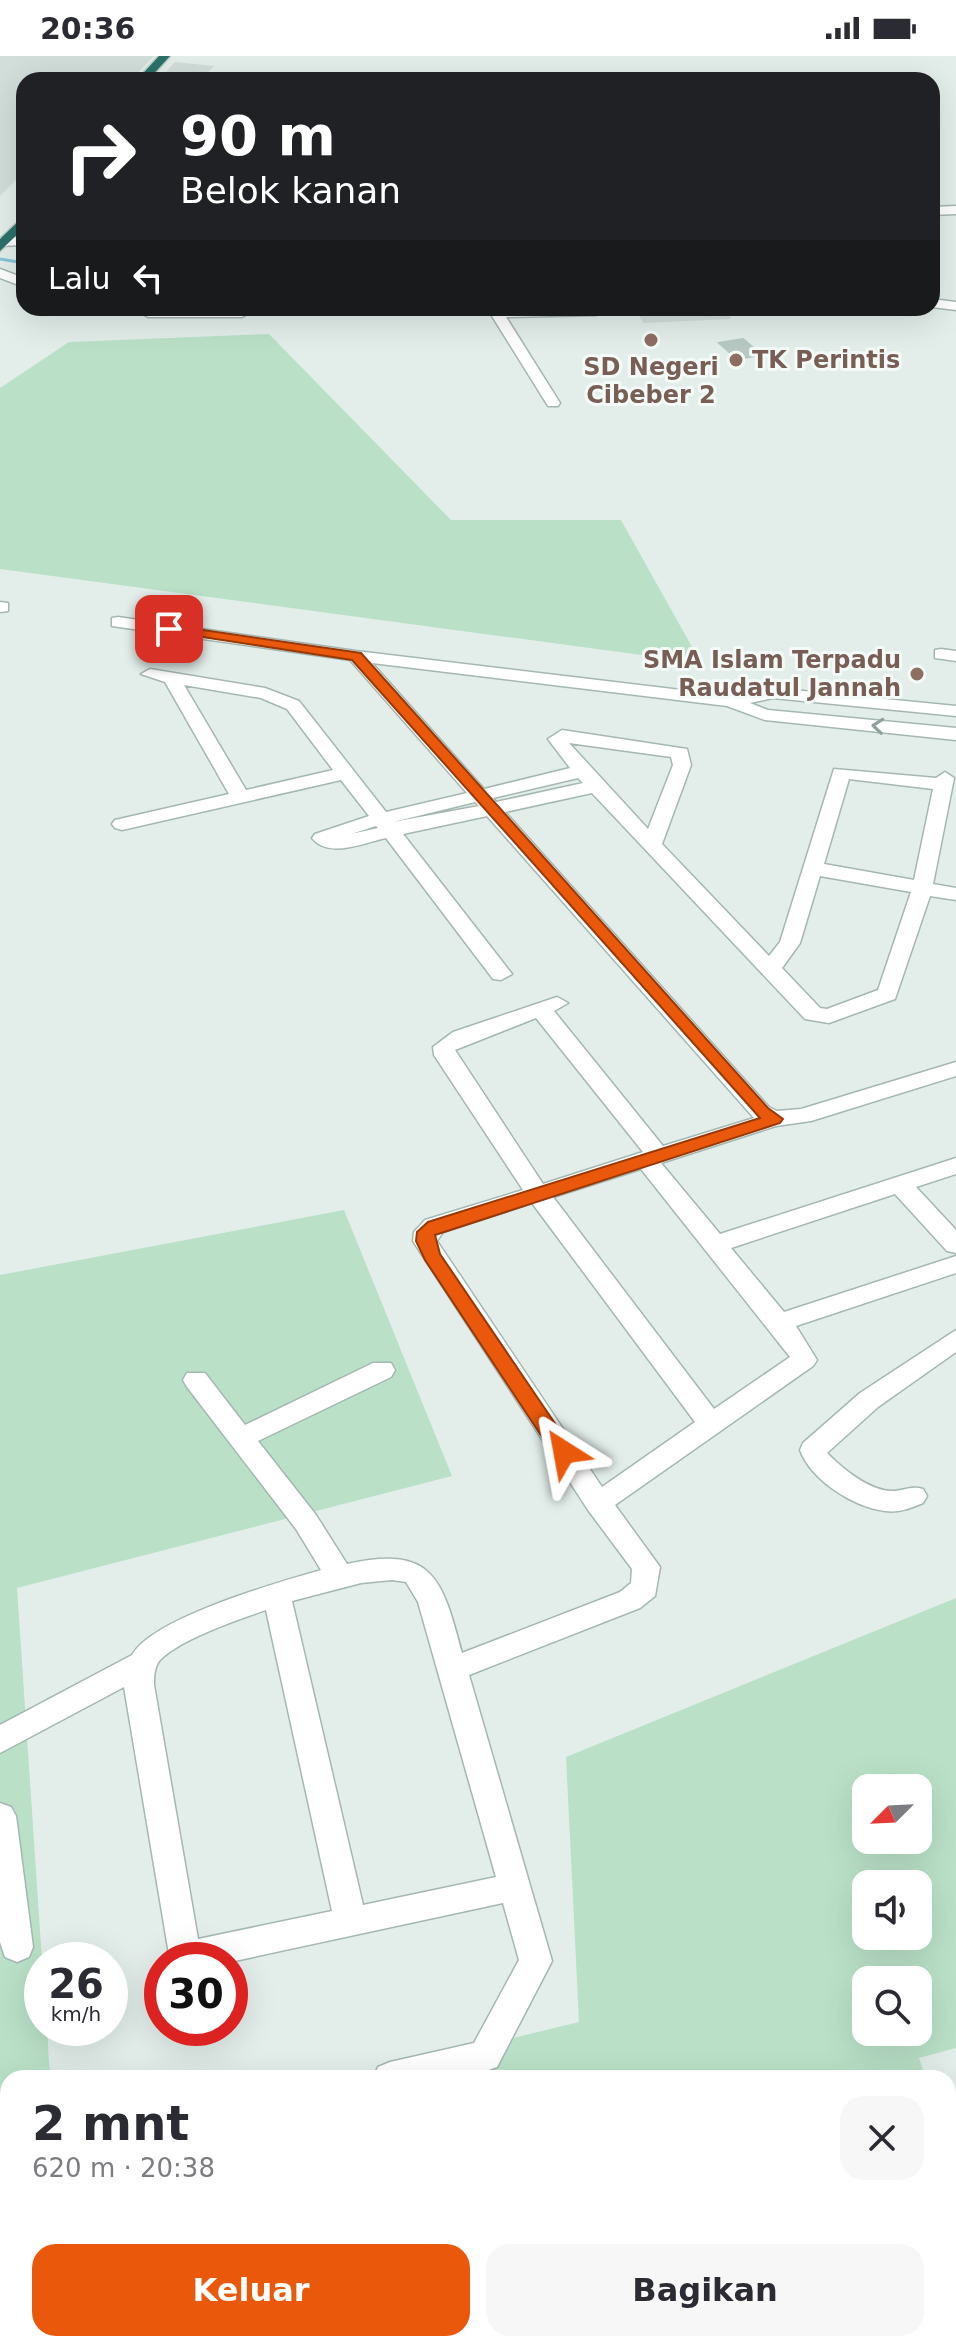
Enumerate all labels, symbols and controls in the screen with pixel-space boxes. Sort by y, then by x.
text: 20:36 [40,11,136,46]
text: 90 m [180,103,336,168]
icon: right [48,104,152,208]
text: Belok kanan [180,170,401,211]
icon: left [126,256,170,300]
text: Lalu [48,261,110,296]
marker: SD Negeri Cibeber 2 [642,331,660,349]
place label: TK Perintis [752,346,900,374]
marker: TK Perintis [727,351,745,369]
place label: SD Negeri Cibeber 2 [583,353,719,409]
pin [135,595,203,663]
icon: arrive [147,607,191,651]
place label: SMA Islam Terpadu Raudatul Jannah [643,646,901,702]
marker: SMA Islam Terpadu Raudatul Jannah [908,665,926,683]
one-way arrow [871,718,884,735]
position arrow [522,1410,606,1494]
north arrow [852,1774,932,1854]
map controls [852,1774,932,2046]
button: sound [852,1870,932,1950]
speed limit sign: 30 [144,1942,248,2046]
text: 26 [48,1961,104,2007]
button: search [852,1966,932,2046]
text: km/h [51,2002,101,2026]
text: 2 mnt [32,2095,189,2151]
button: close [840,2096,924,2180]
text: 620 m · 20:38 [32,2153,215,2183]
button: Keluar [32,2244,470,2336]
button: Bagikan [486,2244,924,2336]

